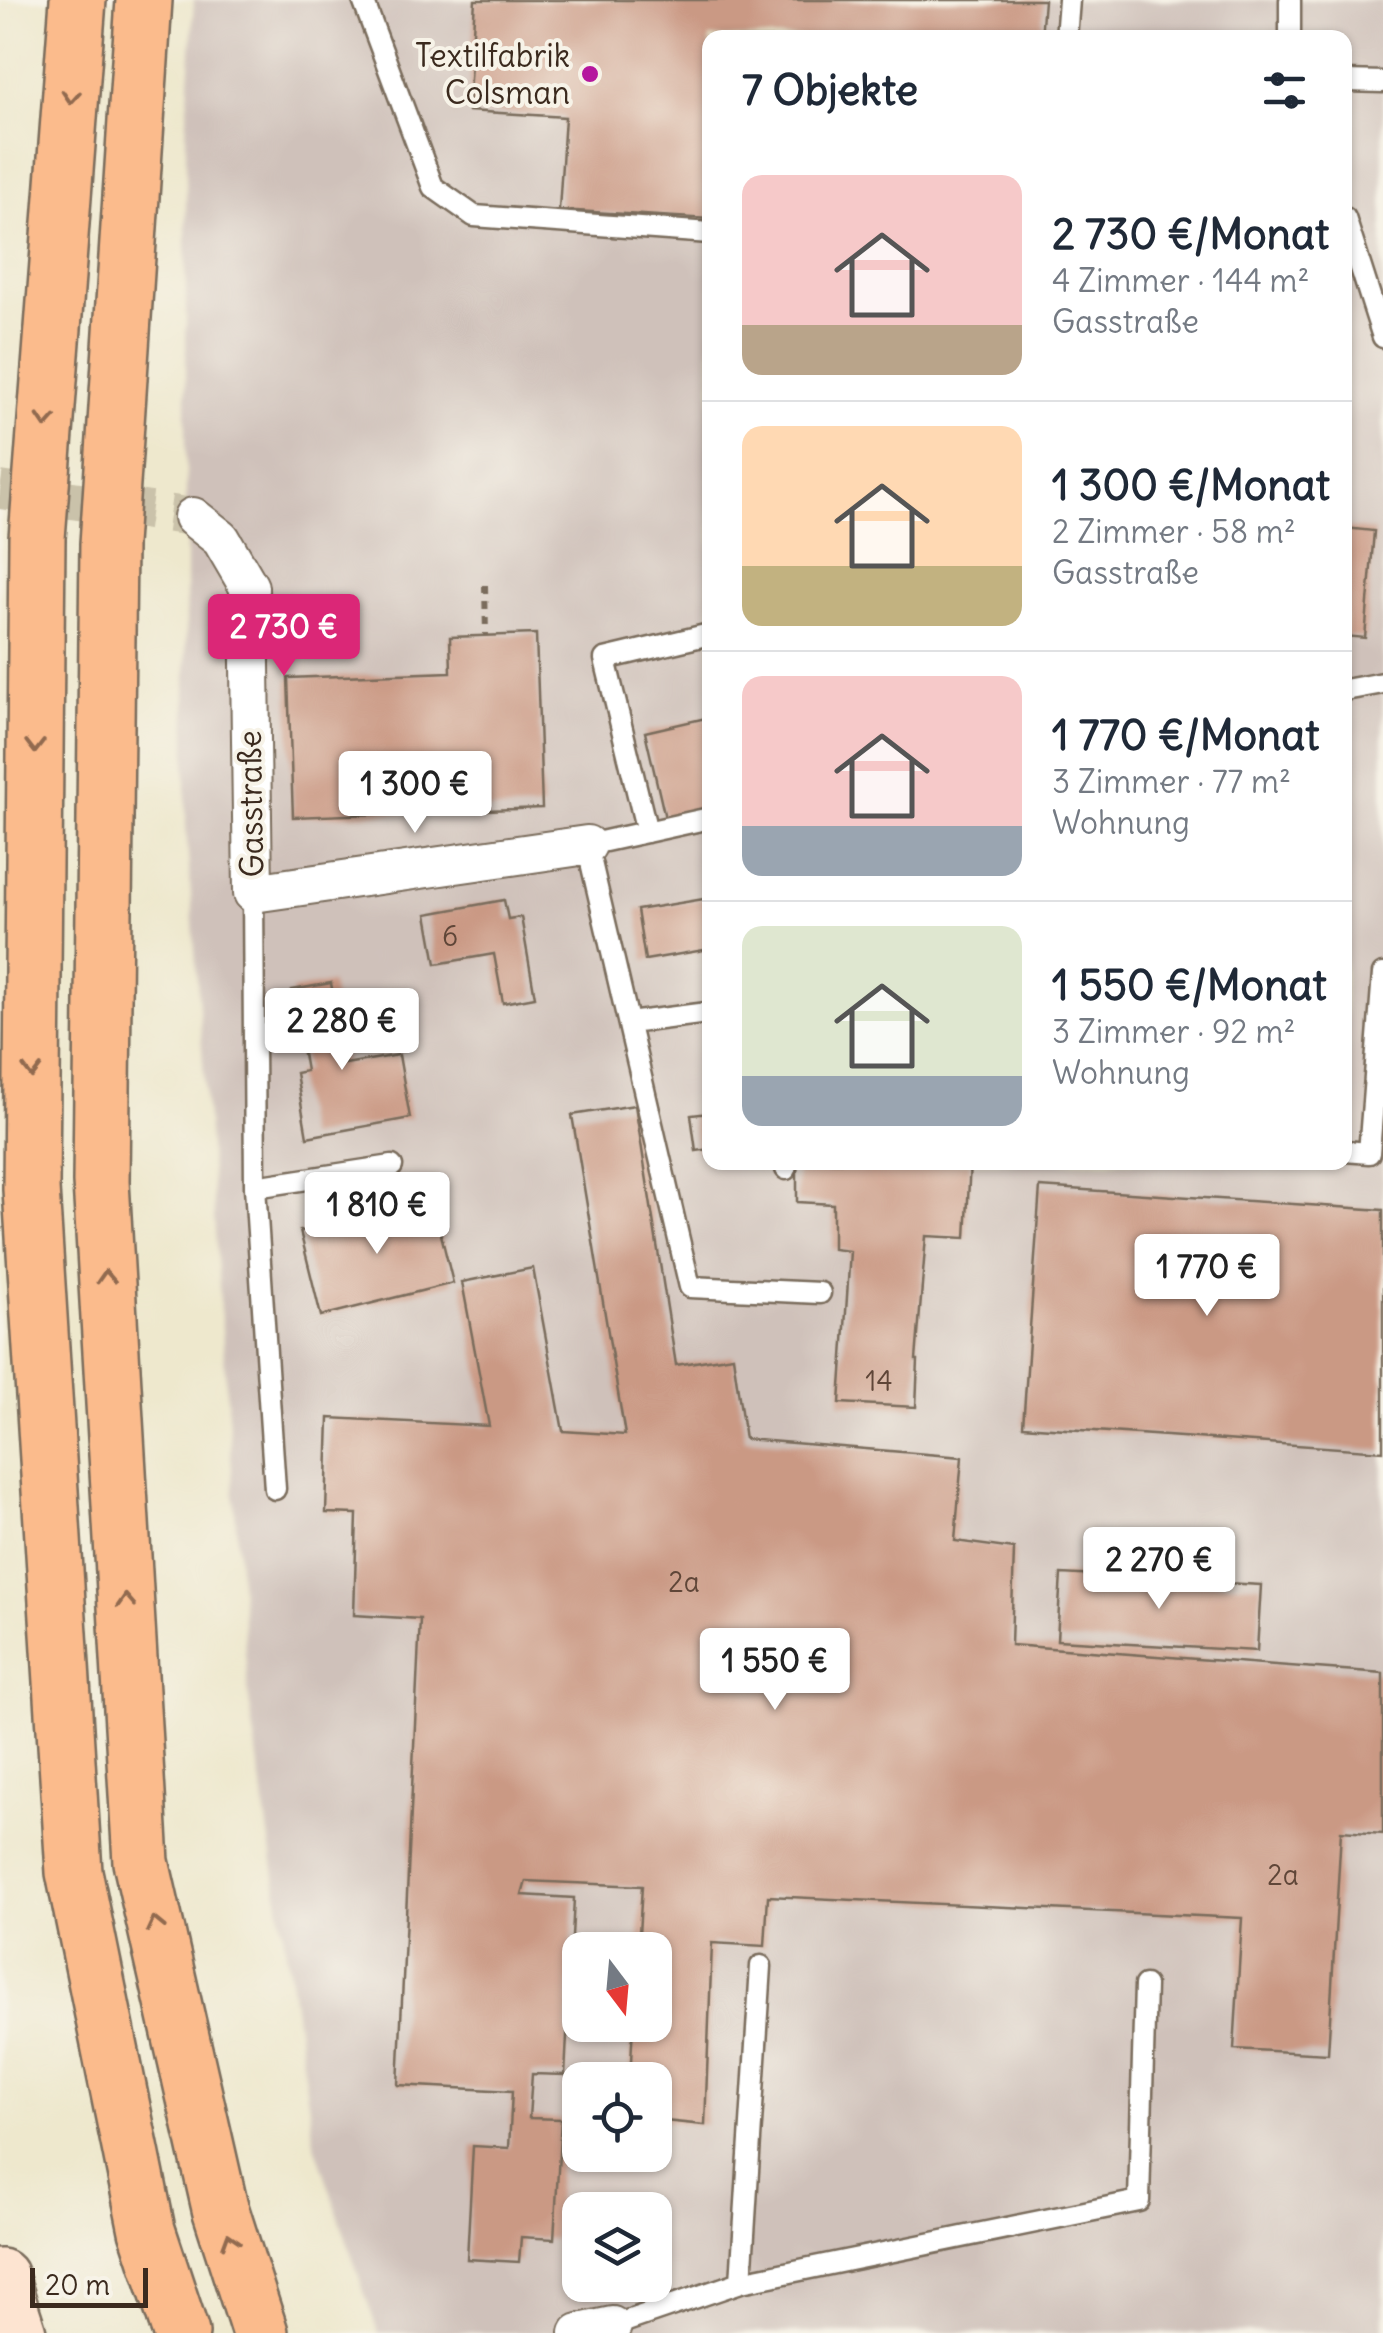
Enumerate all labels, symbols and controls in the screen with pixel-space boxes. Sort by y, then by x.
place label: Textilfabrik Colsman [415,35,570,113]
marker: Textilfabrik Colsman [579,63,601,85]
icon: filters [1257,63,1312,118]
text: 7 Objekte [742,64,918,116]
one-way arrow [60,90,82,106]
text: 2 730 €/Monat [1052,208,1329,260]
icon: home [822,215,942,335]
text: 4 Zimmer · 144 m² [1052,260,1310,301]
text: Gasstraße [1052,301,1199,342]
one-way arrow [35,414,57,430]
text: 1 300 €/Monat [1052,459,1330,511]
icon: home [822,466,942,586]
text: 2 Zimmer · 58 m² [1052,511,1296,552]
text: Gasstraße [1052,552,1199,593]
pin: 2 730 € [192,594,376,679]
text: 2 730 € [230,606,338,647]
text: 1 770 €/Monat [1052,709,1320,761]
icon: home [822,716,942,836]
street label: Gasstraße [229,730,272,878]
one-way arrow [24,738,46,754]
pin: 1 300 € [323,751,507,836]
text: 3 Zimmer · 77 m² [1052,761,1291,802]
text: 1 300 € [361,763,469,804]
text: Wohnung [1052,802,1190,843]
house number: 6 [442,918,458,954]
text: 1 550 €/Monat [1052,959,1327,1011]
icon: home [822,966,942,1086]
pin: 2 280 € [250,988,434,1073]
text: 2 280 € [287,1000,397,1041]
text: 3 Zimmer · 92 m² [1052,1011,1296,1052]
text: Wohnung [1052,1052,1190,1093]
one-way arrow [21,1064,43,1079]
pin: 1 810 € [285,1172,469,1257]
text: 1 810 € [327,1184,427,1225]
pin: 1 770 € [1115,1234,1299,1319]
text: 1 770 € [1157,1246,1257,1287]
one-way arrow [96,1268,117,1284]
house number: 14 [865,1363,893,1399]
pin: 2 270 € [1067,1527,1251,1612]
text: 2 270 € [1105,1539,1213,1580]
house number: 2a [668,1564,700,1600]
one-way arrow [116,1592,137,1608]
pin: 1 550 € [683,1628,867,1713]
text: 1 550 € [722,1640,828,1681]
house number: 2a [1267,1857,1299,1893]
one-way arrow [146,1916,167,1933]
north arrow [562,1932,672,2042]
map controls [562,1932,672,2302]
button: locate [562,2062,672,2172]
button: layers [562,2192,672,2302]
one-way arrow [221,2232,242,2249]
scale bar [30,2263,148,2308]
text: 20 m [45,2267,110,2303]

